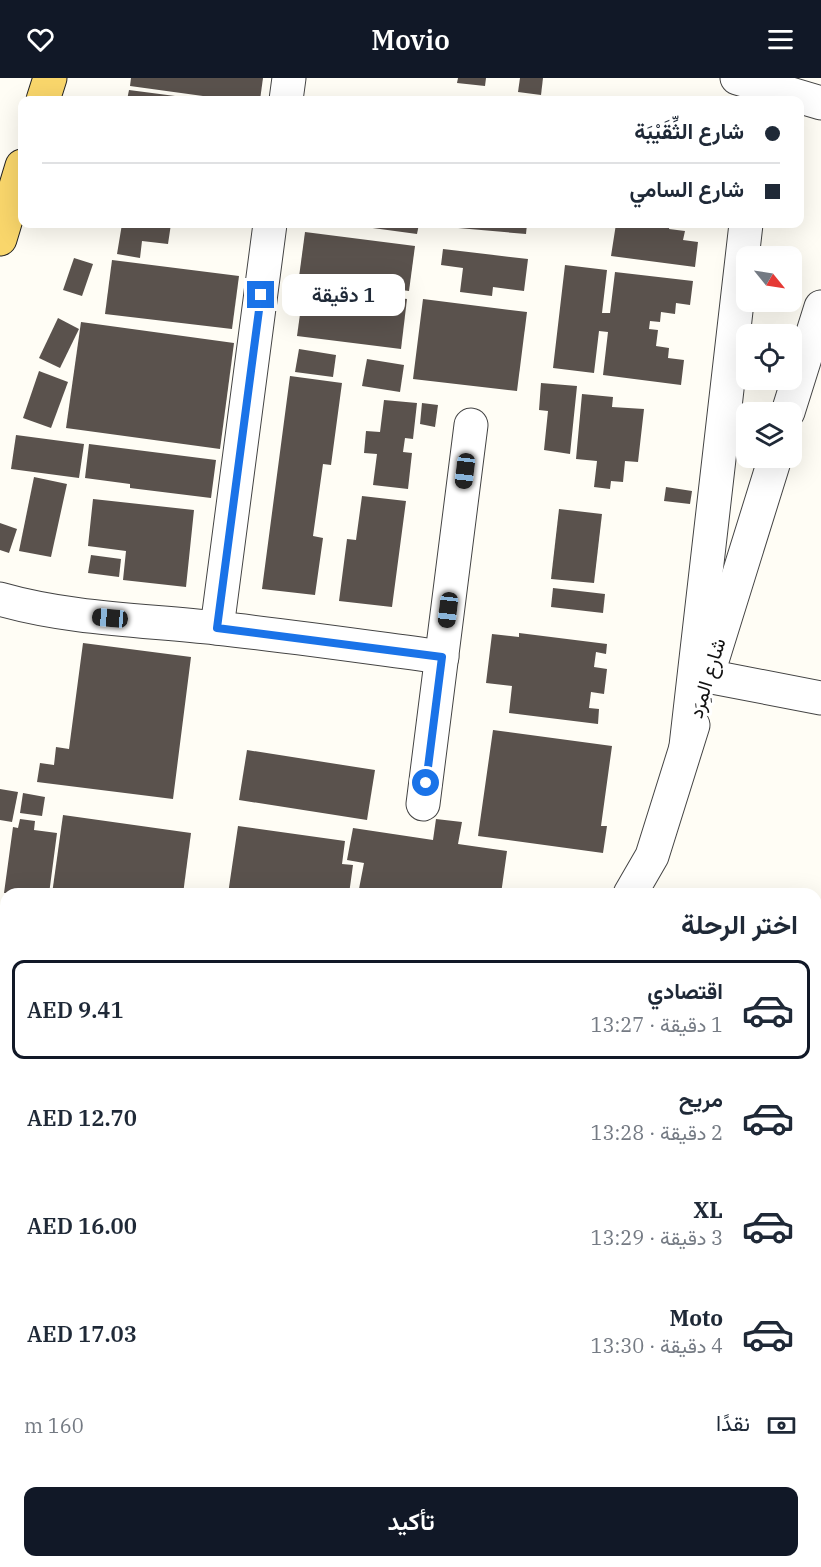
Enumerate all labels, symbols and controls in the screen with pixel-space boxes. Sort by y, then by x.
text: Movio [371,22,450,57]
icon: heart [24,23,57,56]
icon: menu [764,23,797,56]
text: شارع الثِّقَيْبَة [634,116,744,145]
text: شارع السامي [629,174,744,203]
north arrow [736,246,802,312]
map controls [736,246,802,468]
callout: 1 دقيقة [282,274,405,316]
route end [247,281,274,308]
text: 1 دقيقة [312,281,375,308]
button: locate [736,324,802,390]
button: layers [736,402,802,468]
car [454,452,476,490]
car [437,591,459,629]
car [91,607,129,629]
street label: شارع المِرَد [682,634,732,722]
route start [412,769,439,796]
text: اختر الرحلة [681,906,798,941]
text: اقتصادي [647,976,723,1005]
icon: car [741,983,795,1037]
text: AED 9.41 [27,995,124,1024]
text: 1 دقيقة · 13:27 [591,1011,723,1038]
text: مريح [679,1084,723,1113]
icon: car [741,1091,795,1145]
text: AED 12.70 [27,1103,137,1132]
text: 2 دقيقة · 13:28 [591,1119,723,1146]
text: XL [693,1195,723,1224]
icon: car [741,1199,795,1253]
text: AED 16.00 [27,1211,137,1240]
text: 3 دقيقة · 13:29 [591,1224,723,1251]
text: Moto [669,1303,723,1332]
icon: car [741,1307,795,1361]
text: AED 17.03 [27,1319,137,1348]
text: 4 دقيقة · 13:30 [591,1332,723,1359]
text: نقدًا [716,1408,750,1437]
icon: cash [765,1409,798,1442]
text: 160 m [24,1412,84,1439]
button: تأكيد [24,1487,798,1556]

